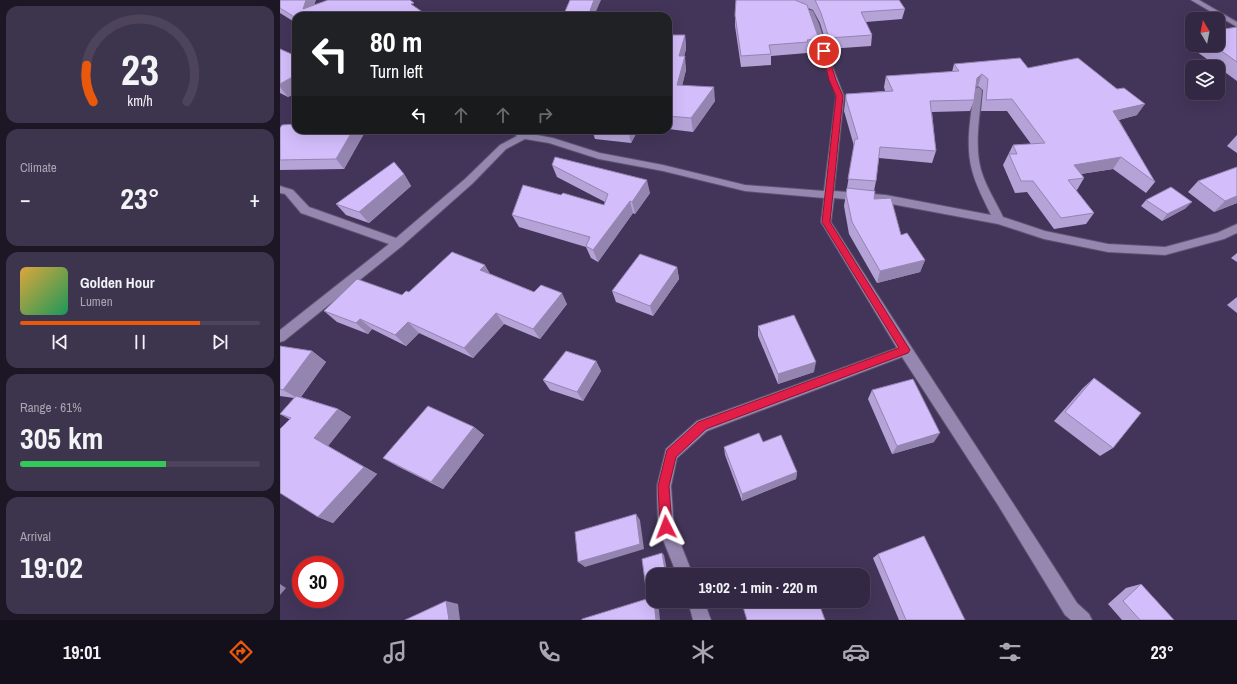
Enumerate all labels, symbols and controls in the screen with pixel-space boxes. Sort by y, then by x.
north arrow [1185,12,1225,52]
map controls [1185,12,1225,100]
text: 80 m [370,23,422,61]
icon: left [304,28,356,80]
pin [807,34,841,68]
icon: arrive [813,40,835,62]
text: 23 [121,42,159,98]
text: Turn left [370,59,423,84]
button: layers [1185,60,1225,100]
text: km/h [127,91,153,110]
icon: left [408,104,430,126]
icon: ahead [450,104,472,126]
icon: ahead [492,104,514,126]
icon: right [534,104,556,126]
text: Climate [20,159,57,176]
text: 23° [120,178,160,218]
text: − [20,184,31,214]
text: + [249,184,260,214]
text: Golden Hour [80,272,155,293]
text: Lumen [80,293,113,310]
icon: previous [49,331,71,353]
icon: pause [129,331,151,353]
icon: next [209,331,231,353]
text: Range · 61% [20,399,82,416]
text: 305 km [20,418,103,458]
position arrow [645,506,687,548]
text: Arrival [20,528,51,545]
text: 19:02 [20,547,83,587]
speed limit sign: 30 [292,556,344,608]
text: 19:02 · 1 min · 220 m [699,577,817,598]
icon: directions [227,638,255,666]
icon: music [381,638,409,666]
icon: phone [535,638,563,666]
icon: climate [689,638,717,666]
icon: car [842,638,870,666]
icon: filters [996,638,1024,666]
text: 19:01 [63,640,101,665]
text: 23° [1150,640,1174,665]

